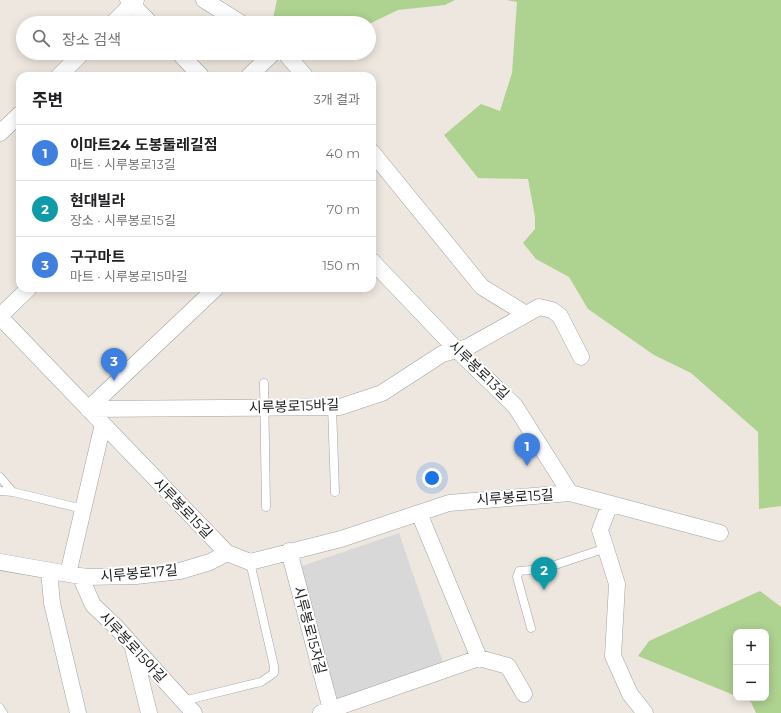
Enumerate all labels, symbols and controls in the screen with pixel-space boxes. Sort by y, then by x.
search box [16,16,376,60]
icon: search [30,27,52,49]
text: 장소 검색 [62,30,121,49]
text: 주변 [32,90,63,110]
text: 3개 결과 [313,91,360,107]
text: 이마트24 도봉둘레길점 [70,135,217,154]
text: 1 [42,145,48,161]
text: 40 m [326,145,360,161]
text: 마트 · 시루봉로13길 [70,156,176,172]
text: 현대빌라 [70,191,125,210]
text: 2 [41,201,49,217]
text: 70 m [327,201,360,217]
text: 장소 · 시루봉로15길 [70,212,176,228]
text: 구구마트 [70,247,125,266]
text: 3 [41,257,49,273]
text: 150 m [322,257,360,273]
text: 마트 · 시루봉로15마길 [70,268,188,284]
street label: 시루봉로13길 [445,337,513,403]
pin: 3 [101,348,127,381]
street label: 시루봉로15바길 [249,395,339,417]
pin: 1 [514,433,540,466]
your location [422,468,442,488]
street label: 시루봉로15길 [150,474,216,542]
street label: 시루봉로15길 [476,485,554,509]
pin: 2 [531,557,557,590]
street label: 시루봉로17길 [100,561,178,585]
street label: 시루봉로15자길 [290,584,330,676]
street label: 시루봉로15아길 [96,608,170,686]
map controls [733,629,769,701]
button: + [733,629,769,665]
button: − [733,665,769,701]

